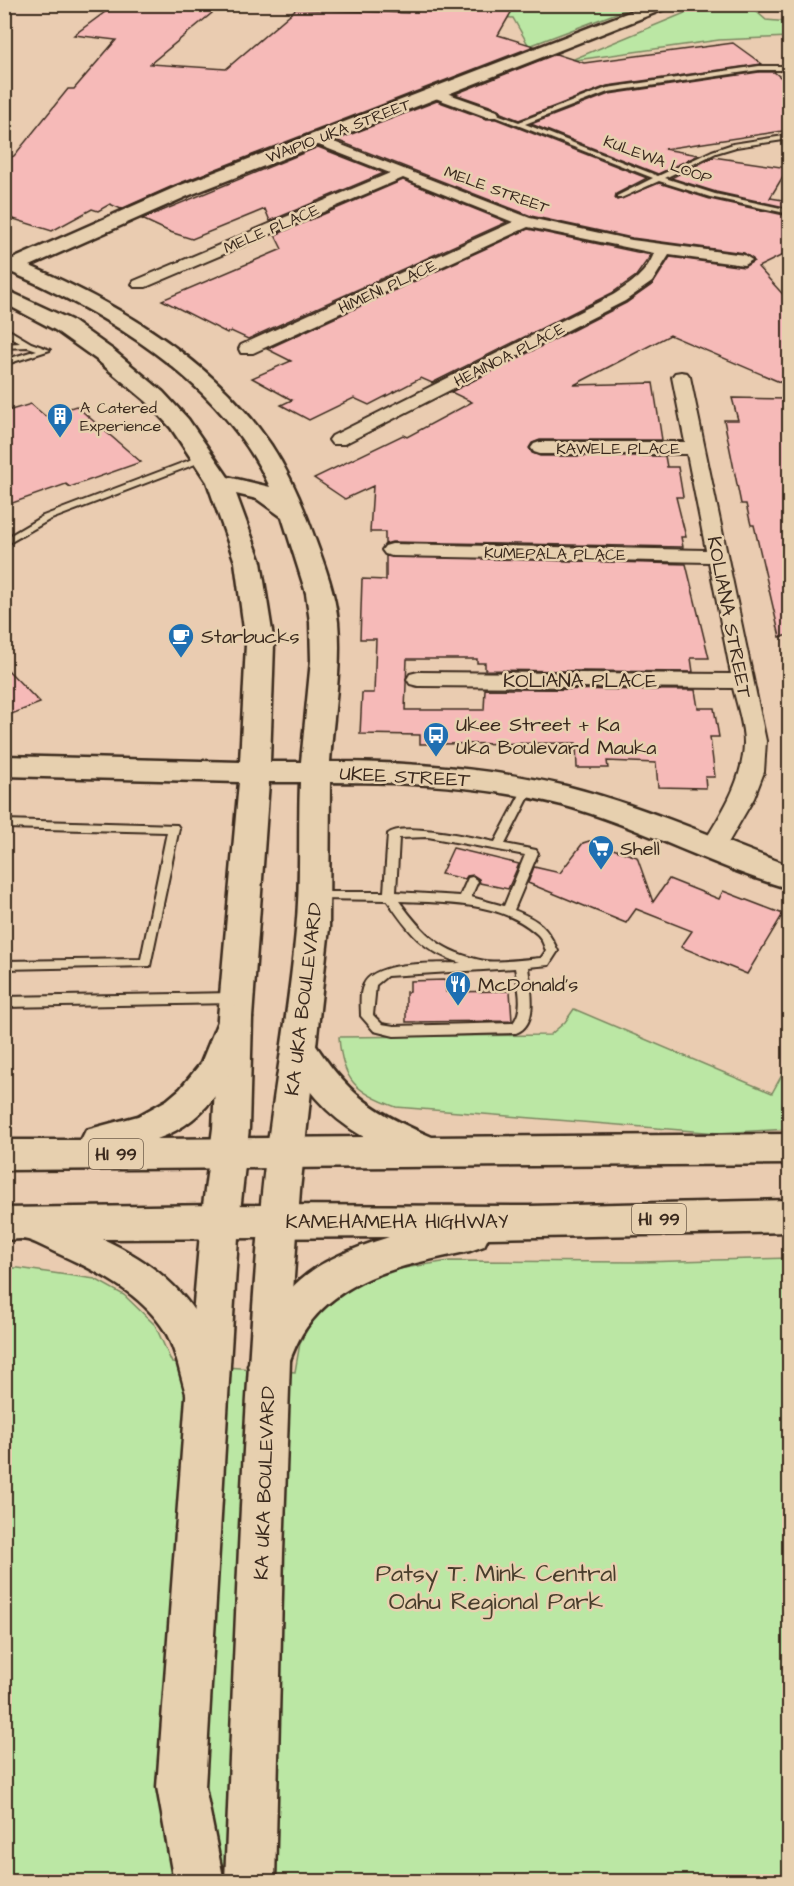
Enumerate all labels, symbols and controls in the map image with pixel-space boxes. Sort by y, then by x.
street label: WAIPIO UKA STREET [263,93,414,169]
street label: KULEWA LOOP [601,130,715,190]
street label: MELE STREET [441,161,552,219]
street label: MELE PLACE [220,199,323,259]
street label: HIMENI PLACE [335,254,441,319]
street label: HEAINOA PLACE [450,317,569,392]
place label: A Catered Experience [80,397,162,437]
building icon: A Catered Experience [45,401,75,439]
street label: KAWELE PLACE [556,438,680,460]
street label: KOLIANA STREET [700,534,759,701]
street label: KUMEPALA PLACE [484,542,627,566]
cafe icon: Starbucks [166,621,196,659]
place label: Starbucks [201,623,300,651]
street label: KOLIANA PLACE [503,667,657,695]
place label: Ukee Street + Ka Uka Boulevard Mauka [456,711,656,762]
bus stop icon: Ukee Street + Ka Uka Boulevard Mauka [421,720,451,758]
street label: UKEE STREET [339,760,471,794]
supermarket icon: Shell [586,833,616,871]
place label: Shell [620,835,660,863]
street label: KA UKA BOULEVARD [278,901,330,1097]
restaurant icon: McDonald's [443,969,473,1007]
place label: McDonald's [478,971,578,999]
road number: HI 99 [89,1139,143,1169]
road number: HI 99 [632,1204,686,1234]
street label: KAMEHAMEHA HIGHWAY [286,1208,509,1236]
street label: KA UKA BOULEVARD [248,1385,282,1581]
park label: Patsy T. Mink Central Oahu Regional Park [376,1557,616,1620]

